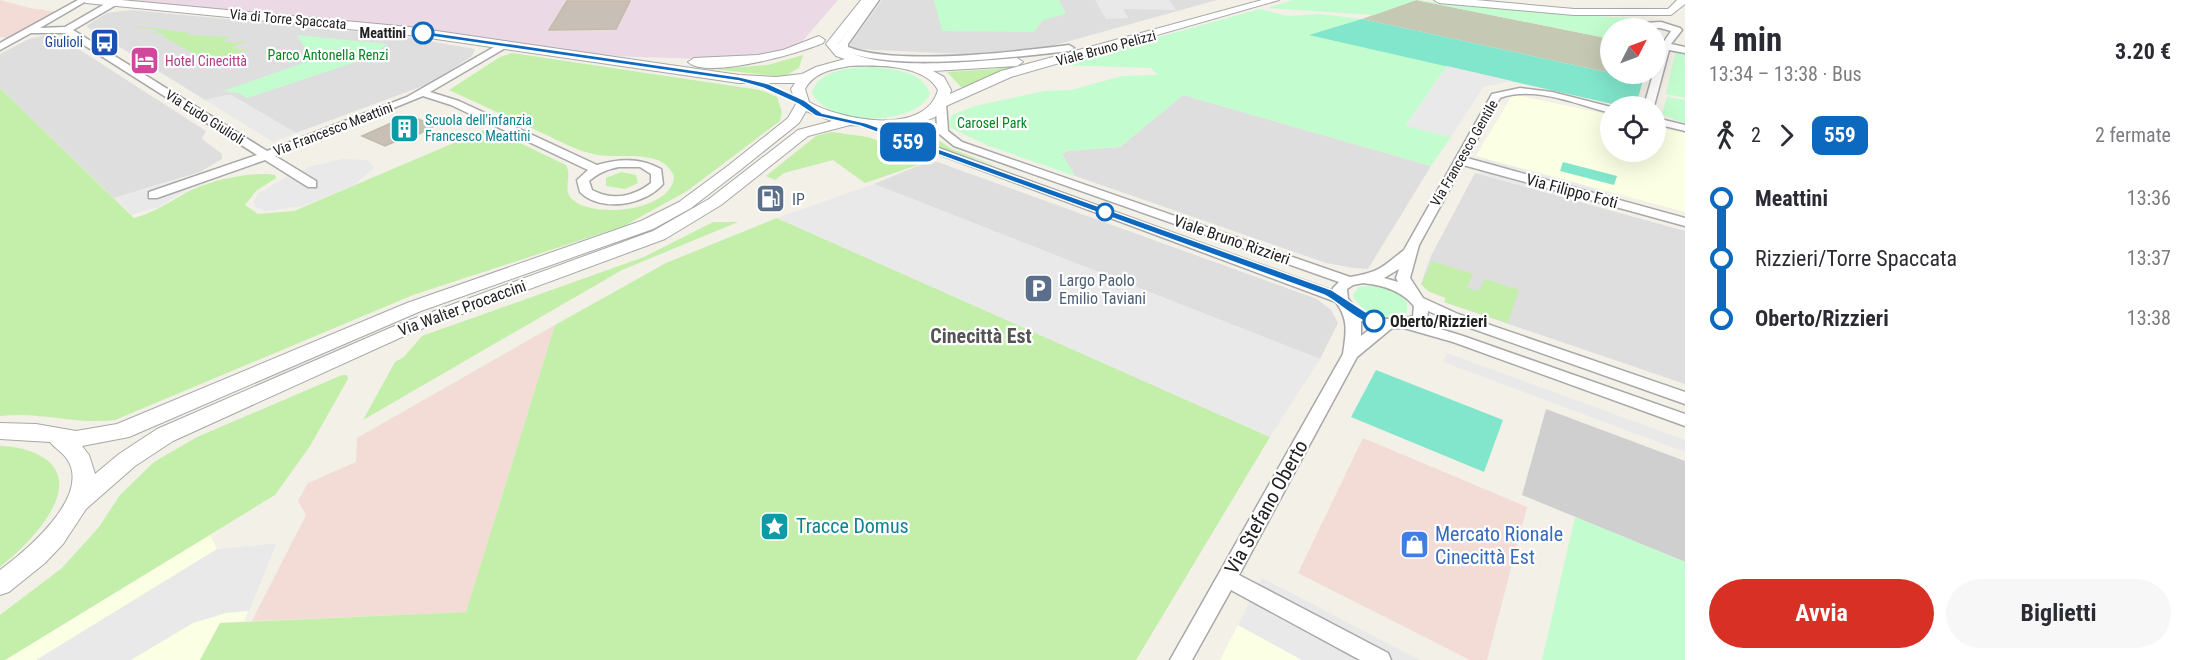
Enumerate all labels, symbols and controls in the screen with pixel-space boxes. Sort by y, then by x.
street label: Via di Torre Spaccata [229,6,347,32]
north arrow [1600,18,1666,84]
map controls [1600,18,1666,162]
text: 4 min [1709,20,1782,59]
marker: Meattini [412,22,434,44]
place label: Meattini [360,25,406,41]
bus stop icon: Giulioli [88,26,120,58]
street label: Viale Bruno Pelizzi [1054,27,1158,69]
place label: Giulioli [45,34,83,50]
text: 3.20 € [2115,39,2171,64]
hotel icon: Hotel Cinecittà [128,45,160,77]
park label: Parco Antonella Renzi [268,47,388,63]
place label: Hotel Cinecittà [165,53,247,69]
text: 13:34 – 13:38 · Bus [1709,62,1862,86]
street label: Via Eudo Giulioli [163,86,247,148]
button: locate [1600,96,1666,162]
street label: Via Francesco Gentile [1427,97,1501,209]
street label: Via Francesco Meattini [271,99,395,159]
building icon: Scuola dell'infanzia Francesco Meattini [388,112,420,144]
place label: Scuola dell'infanzia Francesco Meattini [425,112,532,144]
park label: Carosel Park [957,115,1028,131]
icon: walk [1709,119,1742,152]
icon: forward [1770,119,1803,152]
line badge: 559 [874,122,942,162]
text: 2 [1751,123,1761,147]
text: 559 [1824,123,1856,147]
text: 2 fermate [2095,123,2171,147]
text: 559 [892,130,924,154]
street label: Via Filippo Foti [1524,170,1620,212]
fuel station icon: IP [755,183,787,215]
text: Meattini [1755,186,1828,211]
text: 13:36 [2127,186,2171,210]
place label: IP [792,190,805,209]
unlabelled marker [1096,203,1114,221]
street label: Viale Bruno Rizzieri [1171,211,1293,269]
text: Rizzieri/Torre Spaccata [1755,246,1957,271]
text: 13:37 [2127,246,2171,270]
place label: Largo Paolo Emilio Taviani [1059,271,1146,308]
parking icon: Largo Paolo Emilio Taviani [1022,273,1054,305]
street label: Via Walter Procaccini [396,276,528,340]
text: Oberto/Rizzieri [1755,306,1889,331]
text: 13:38 [2127,306,2171,330]
marker: Oberto/Rizzieri [1363,310,1385,332]
place label: Oberto/Rizzieri [1390,312,1487,331]
district label: Cinecittà Est [930,324,1032,348]
street label: Via Stefano Oberto [1219,436,1313,578]
place icon: Tracce Domus [759,510,791,542]
place label: Tracce Domus [796,514,909,538]
place label: Mercato Rionale Cinecittà Est [1435,522,1563,569]
shop icon: Mercato Rionale Cinecittà Est [1398,529,1430,561]
button: Avvia [1709,579,1934,648]
button: Biglietti [1946,579,2171,648]

